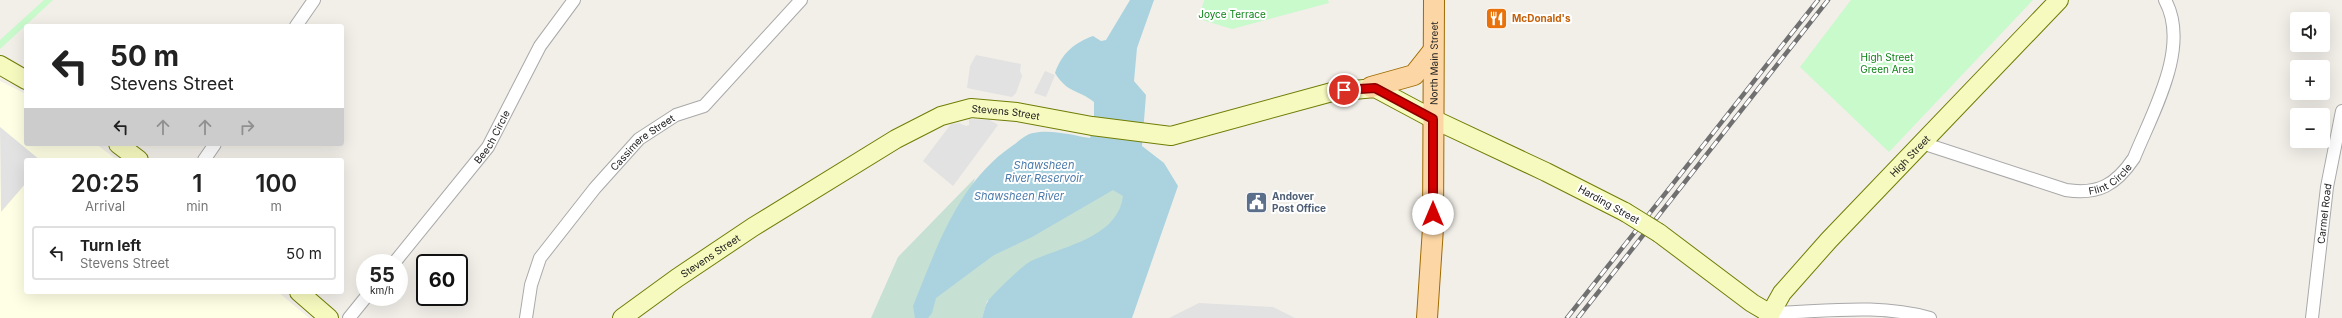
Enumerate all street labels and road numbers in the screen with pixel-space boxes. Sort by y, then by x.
street label: North Main Street [1428,21,1440,105]
street label: Stevens Street [971,102,1042,122]
street label: Beech Circle [471,108,512,166]
street label: Cassimere Street [608,111,677,173]
street label: High Street [1887,132,1933,179]
street label: Flint Circle [2088,161,2134,197]
street label: Harding Street [1576,182,1642,226]
street label: Carmel Road [2315,182,2334,245]
street label: Stevens Street [678,231,743,280]

